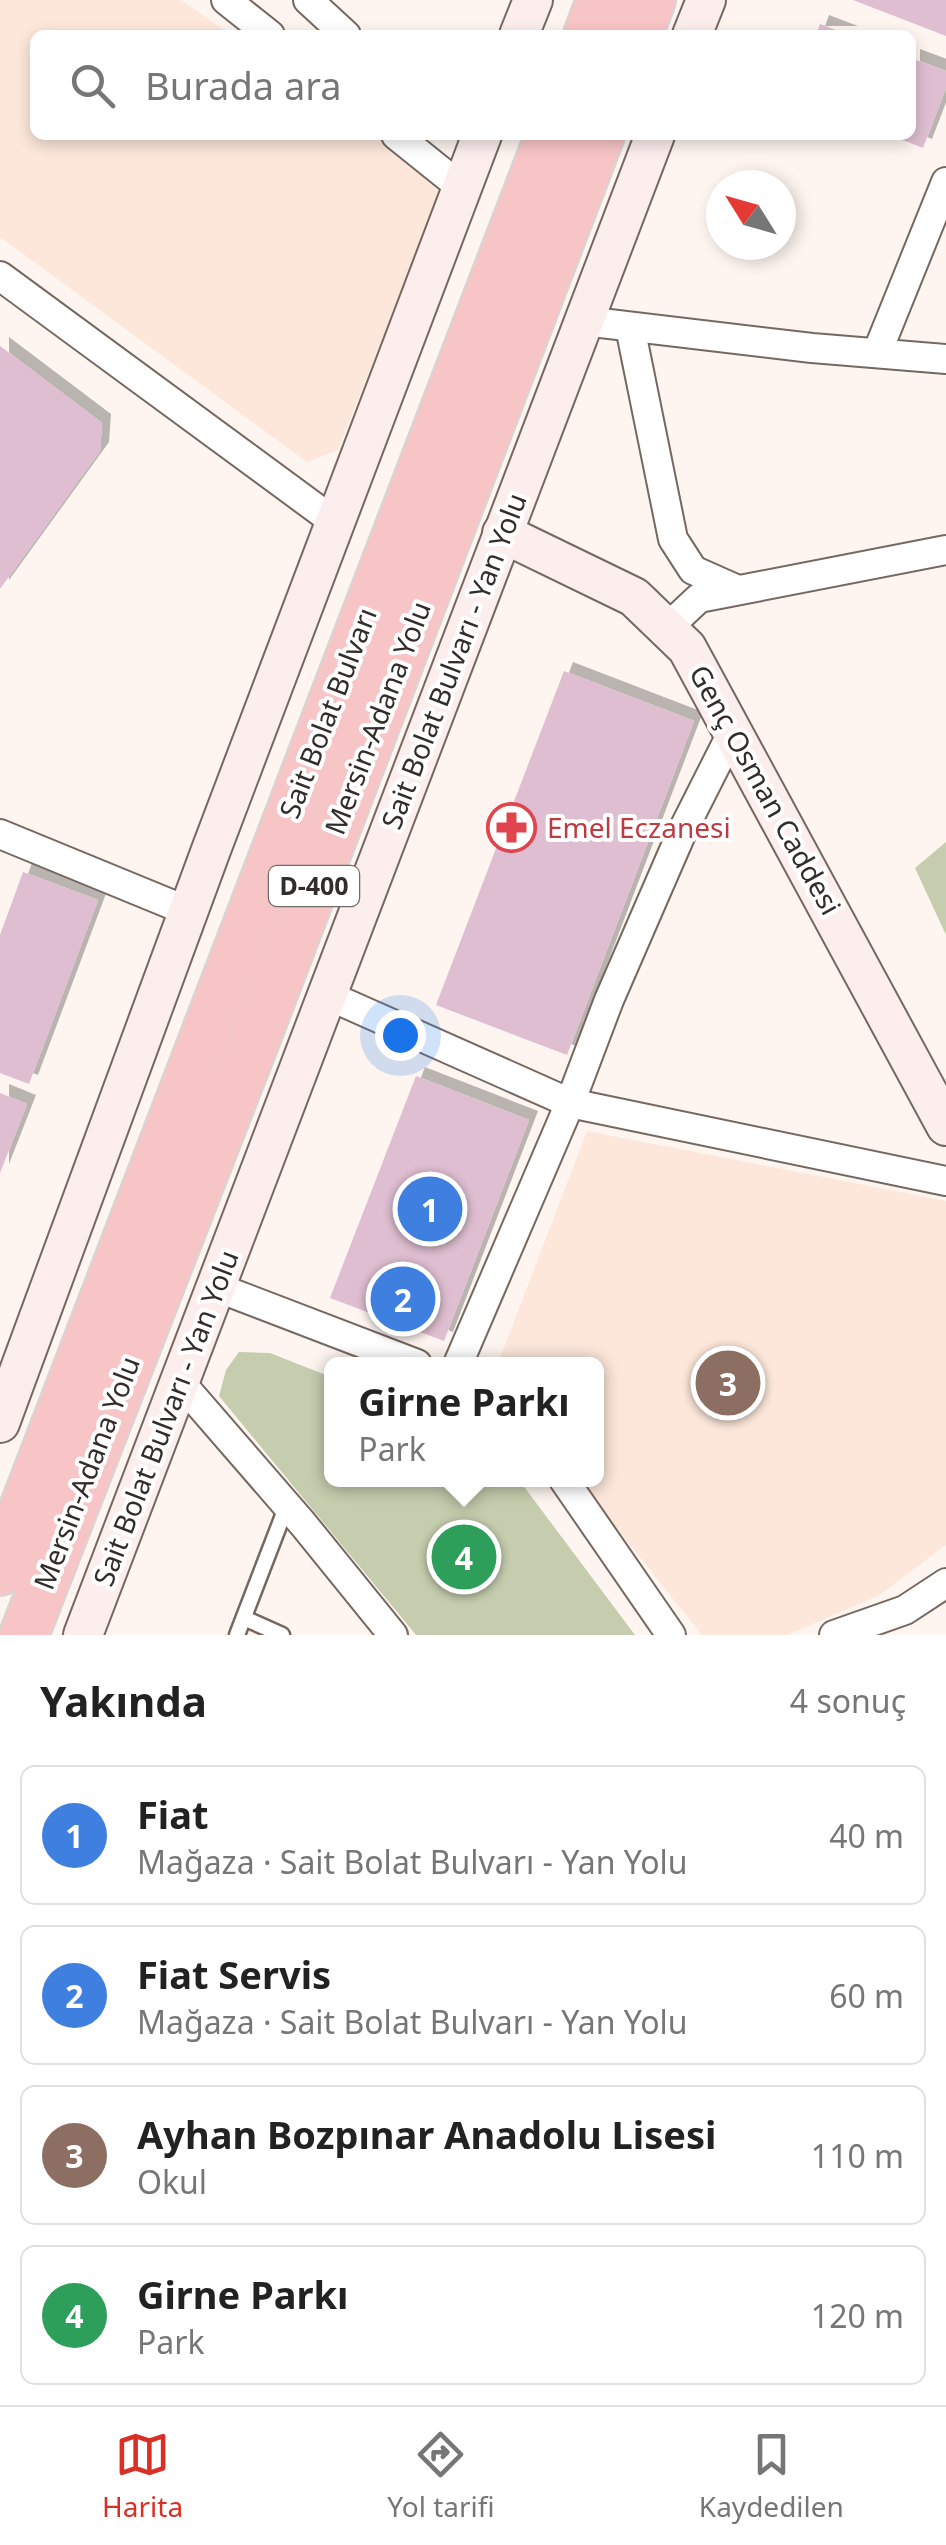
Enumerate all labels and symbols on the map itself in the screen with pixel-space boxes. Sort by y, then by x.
north arrow [706,170,796,260]
street label: Sait Bolat Bulvarı - Yan Yolu [371,487,535,834]
street label: Mersin-Adana Yolu [315,596,439,840]
street label: Sait Bolat Bulvarı [269,602,385,823]
street label: Genç Osman Caddesi [681,658,850,921]
pharmacy icon: Emel Eczanesi [486,802,538,854]
place label: Emel Eczanesi [547,808,731,846]
road number: D-400 [269,866,359,906]
your location [375,1010,426,1061]
pin: 1 [398,1172,462,1246]
street label: Sait Bolat Bulvarı - Yan Yolu [83,1244,247,1591]
pin: 2 [370,1262,436,1336]
pin: 3 [696,1346,760,1420]
street label: Mersin-Adana Yolu [24,1351,148,1595]
pin: 4 [432,1520,496,1594]

